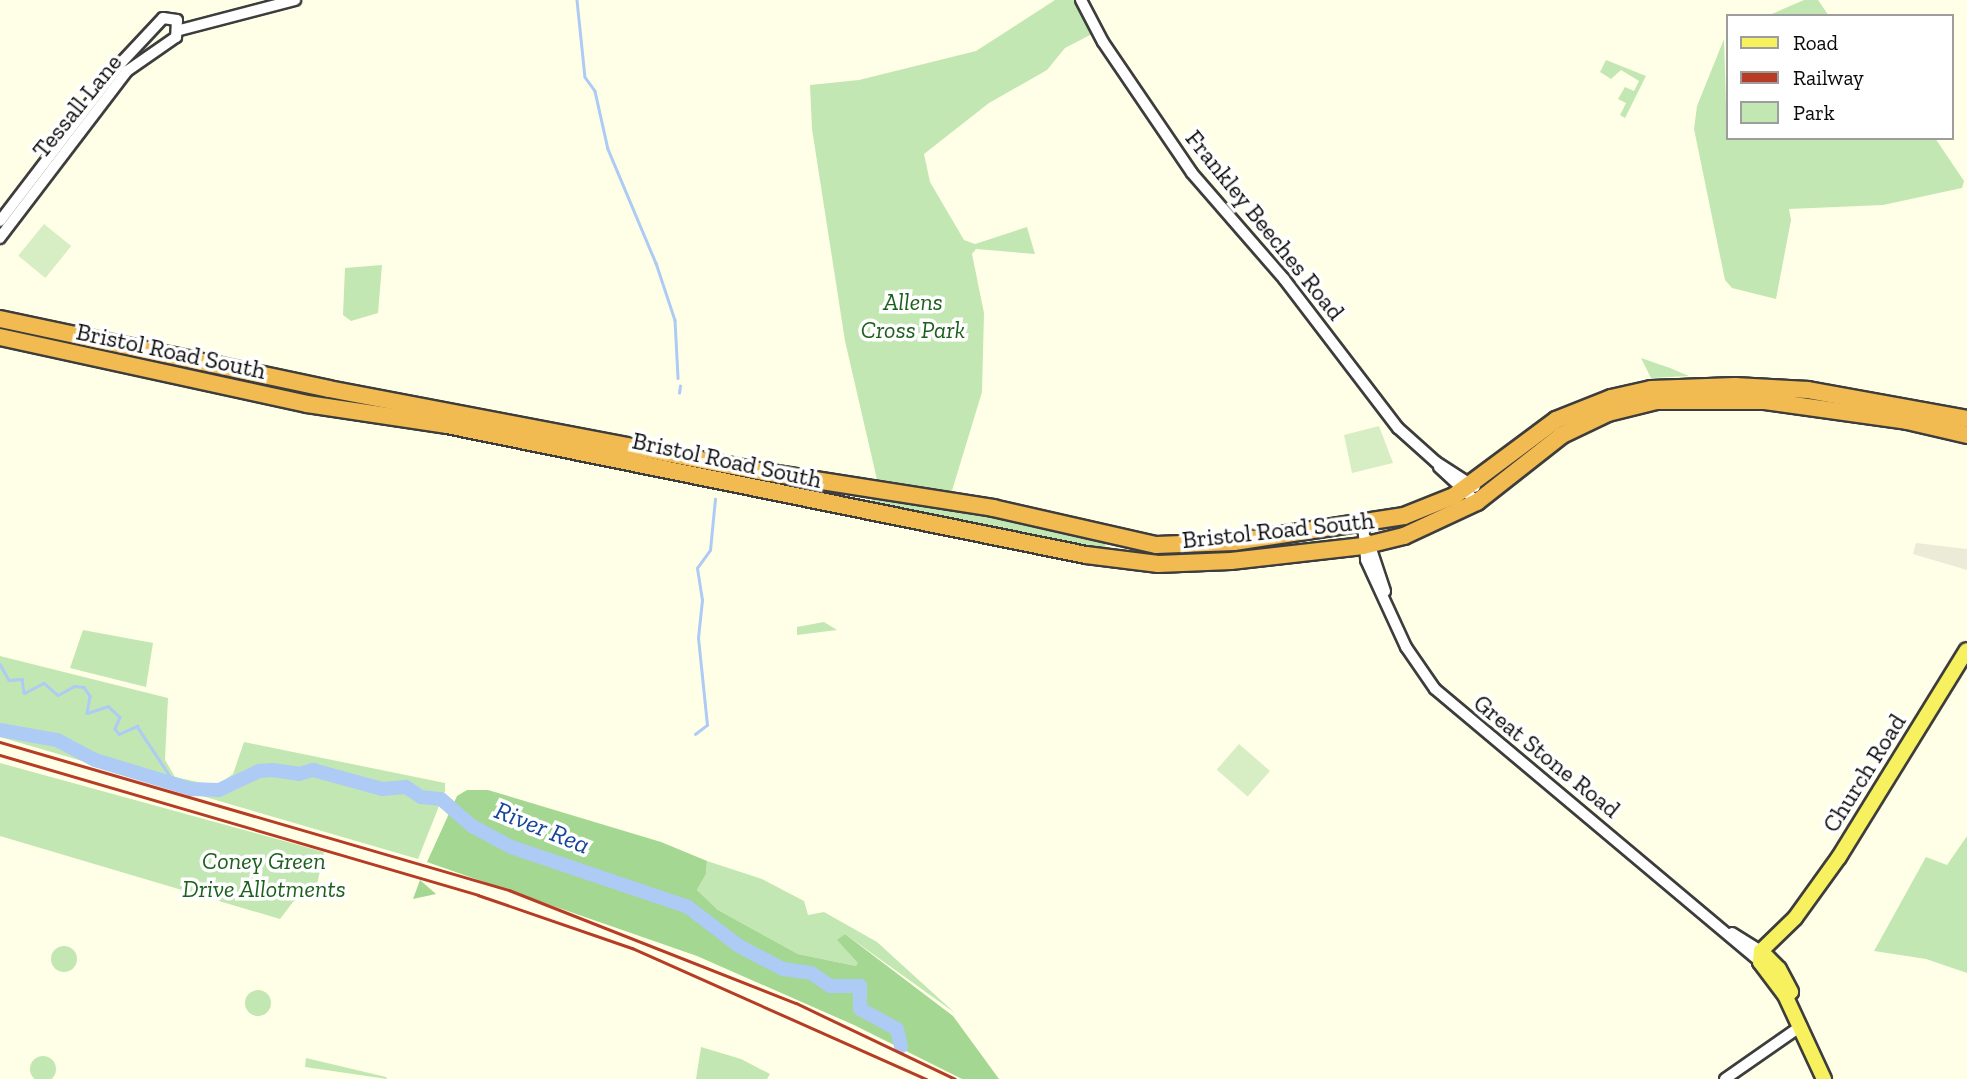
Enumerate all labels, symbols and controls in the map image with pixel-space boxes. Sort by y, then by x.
legend [1726,14,1953,140]
text: Road [1793,30,1838,55]
street label: Tessall Lane [26,48,128,164]
text: Railway [1793,65,1864,90]
text: Park [1793,100,1835,125]
street label: Frankley Beeches Road [1179,124,1351,326]
park label: Allens Cross Park [861,288,965,344]
street label: Bristol Road South [74,317,268,385]
street label: Bristol Road South [630,426,824,494]
street label: Bristol Road South [1181,506,1375,554]
street label: Great Stone Road [1468,688,1626,824]
street label: Church Road [1816,709,1912,837]
water label: River Rea [490,795,594,861]
park label: Coney Green Drive Allotments [182,847,346,903]

